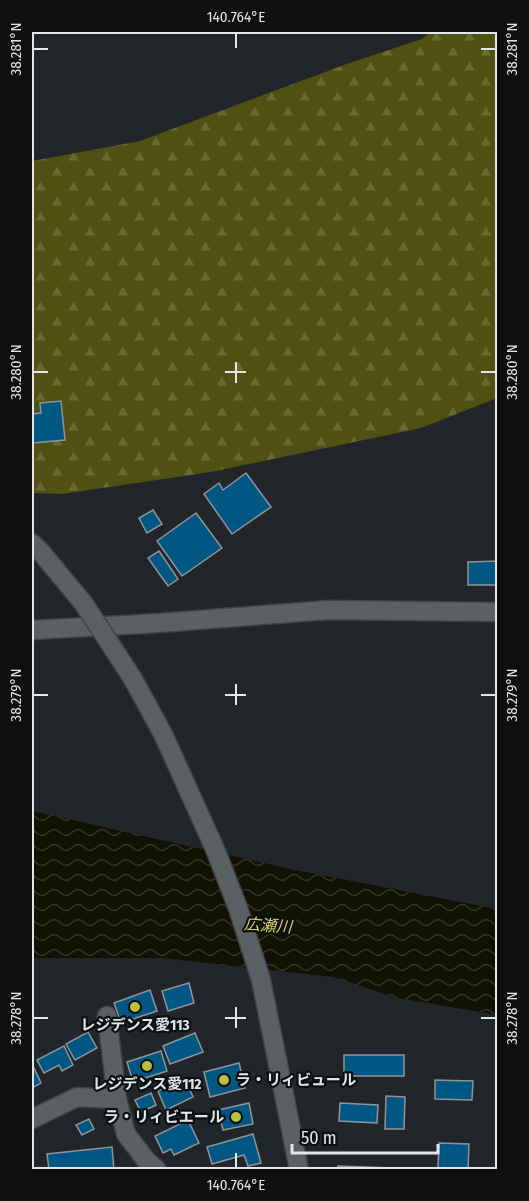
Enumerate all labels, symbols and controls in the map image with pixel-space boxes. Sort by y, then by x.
text: 140.764°E [207,8,265,26]
text: 38.281°N [7,22,25,76]
text: 38.281°N [503,22,521,76]
text: 38.280°N [7,344,25,400]
text: 38.280°N [503,344,521,400]
text: 38.279°N [7,668,25,722]
text: 38.279°N [503,668,521,722]
water label: 広瀬川 [243,914,295,937]
text: 38.278°N [7,991,25,1045]
text: 38.278°N [503,991,521,1045]
marker: レジデンス愛113 [128,1000,142,1014]
place label: レジデンス愛113 [80,1016,190,1034]
marker: レジデンス愛112 [140,1059,154,1073]
place label: ラ・リィビュール [236,1071,356,1089]
marker: ラ・リィビュール [217,1073,231,1087]
place label: レジデンス愛112 [92,1075,202,1093]
place label: ラ・リィビエール [104,1108,224,1126]
marker: ラ・リィビエール [229,1110,243,1124]
scale bar [292,1117,438,1155]
text: 50 m [301,1127,337,1149]
text: 140.764°E [207,1176,265,1194]

